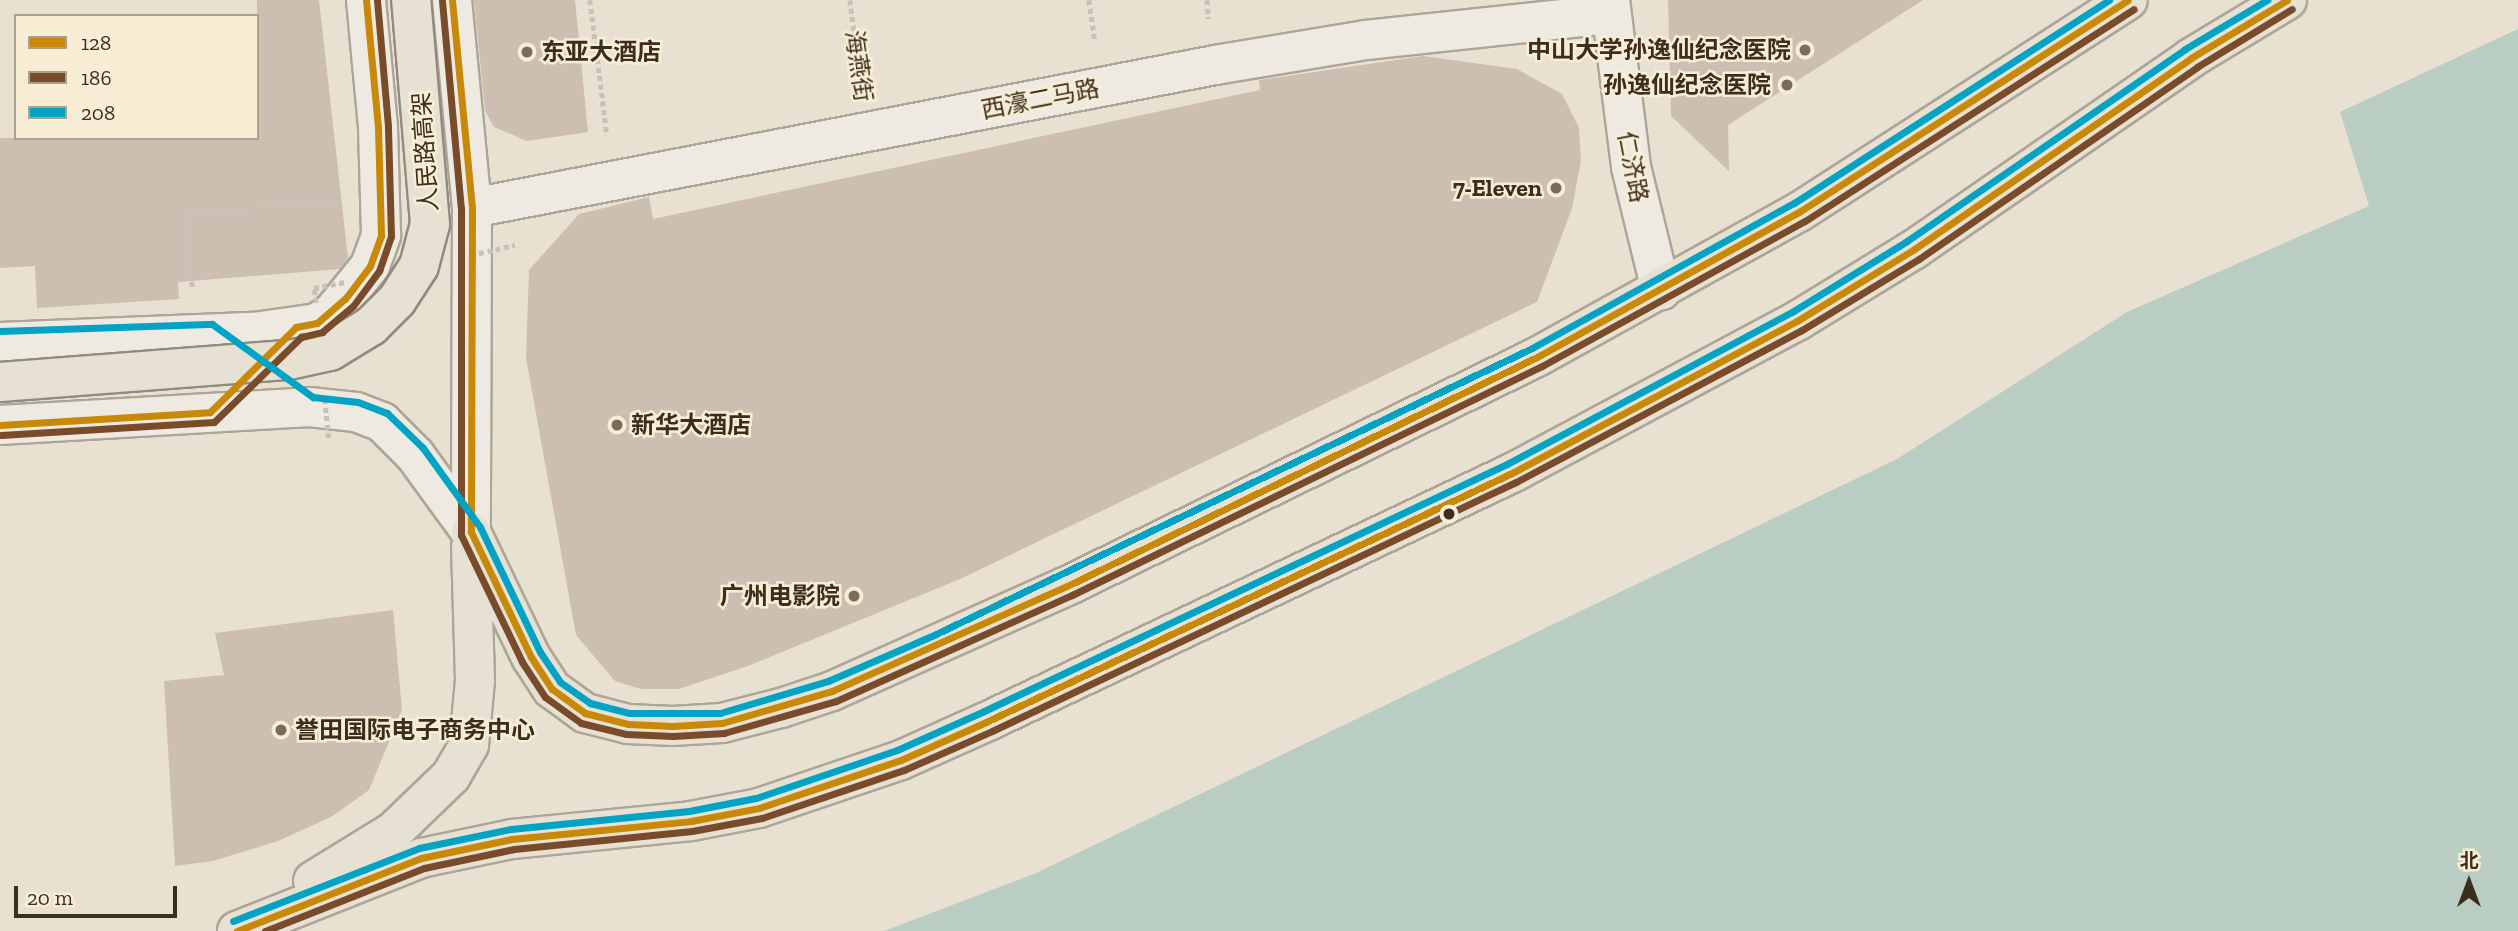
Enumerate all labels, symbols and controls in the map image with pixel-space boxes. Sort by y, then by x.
legend [14,14,259,140]
street label: 海燕街 [840,28,878,104]
text: 128 [81,30,111,55]
place label: 中山大学孙逸仙纪念医院 [1527,36,1791,64]
place label: 东亚大酒店 [541,38,661,66]
marker: 中山大学孙逸仙纪念医院 [1797,42,1813,58]
marker: 东亚大酒店 [519,44,535,60]
text: 186 [81,65,112,90]
place label: 孙逸仙纪念医院 [1603,71,1771,99]
street label: 西濠二马路 [978,73,1102,125]
marker: 孙逸仙纪念医院 [1777,75,1797,95]
street label: 人民路高架 [406,91,444,213]
text: 208 [81,100,115,125]
street label: 仁济路 [1612,129,1654,205]
place label: 7-Eleven [1453,174,1542,202]
marker: 7-Eleven [1548,180,1564,196]
place label: 新华大酒店 [631,411,751,439]
marker: 新华大酒店 [609,417,625,433]
unlabelled marker [1442,507,1456,521]
place label: 广州电影院 [720,582,840,610]
marker: 广州电影院 [846,588,862,604]
place label: 誉田国际电子商务中心 [295,716,535,744]
marker: 誉田国际电子商务中心 [273,722,289,738]
north arrow [2434,847,2504,917]
text: 北 [2459,849,2479,872]
scale bar [18,872,180,916]
text: 20 m [27,885,73,910]

